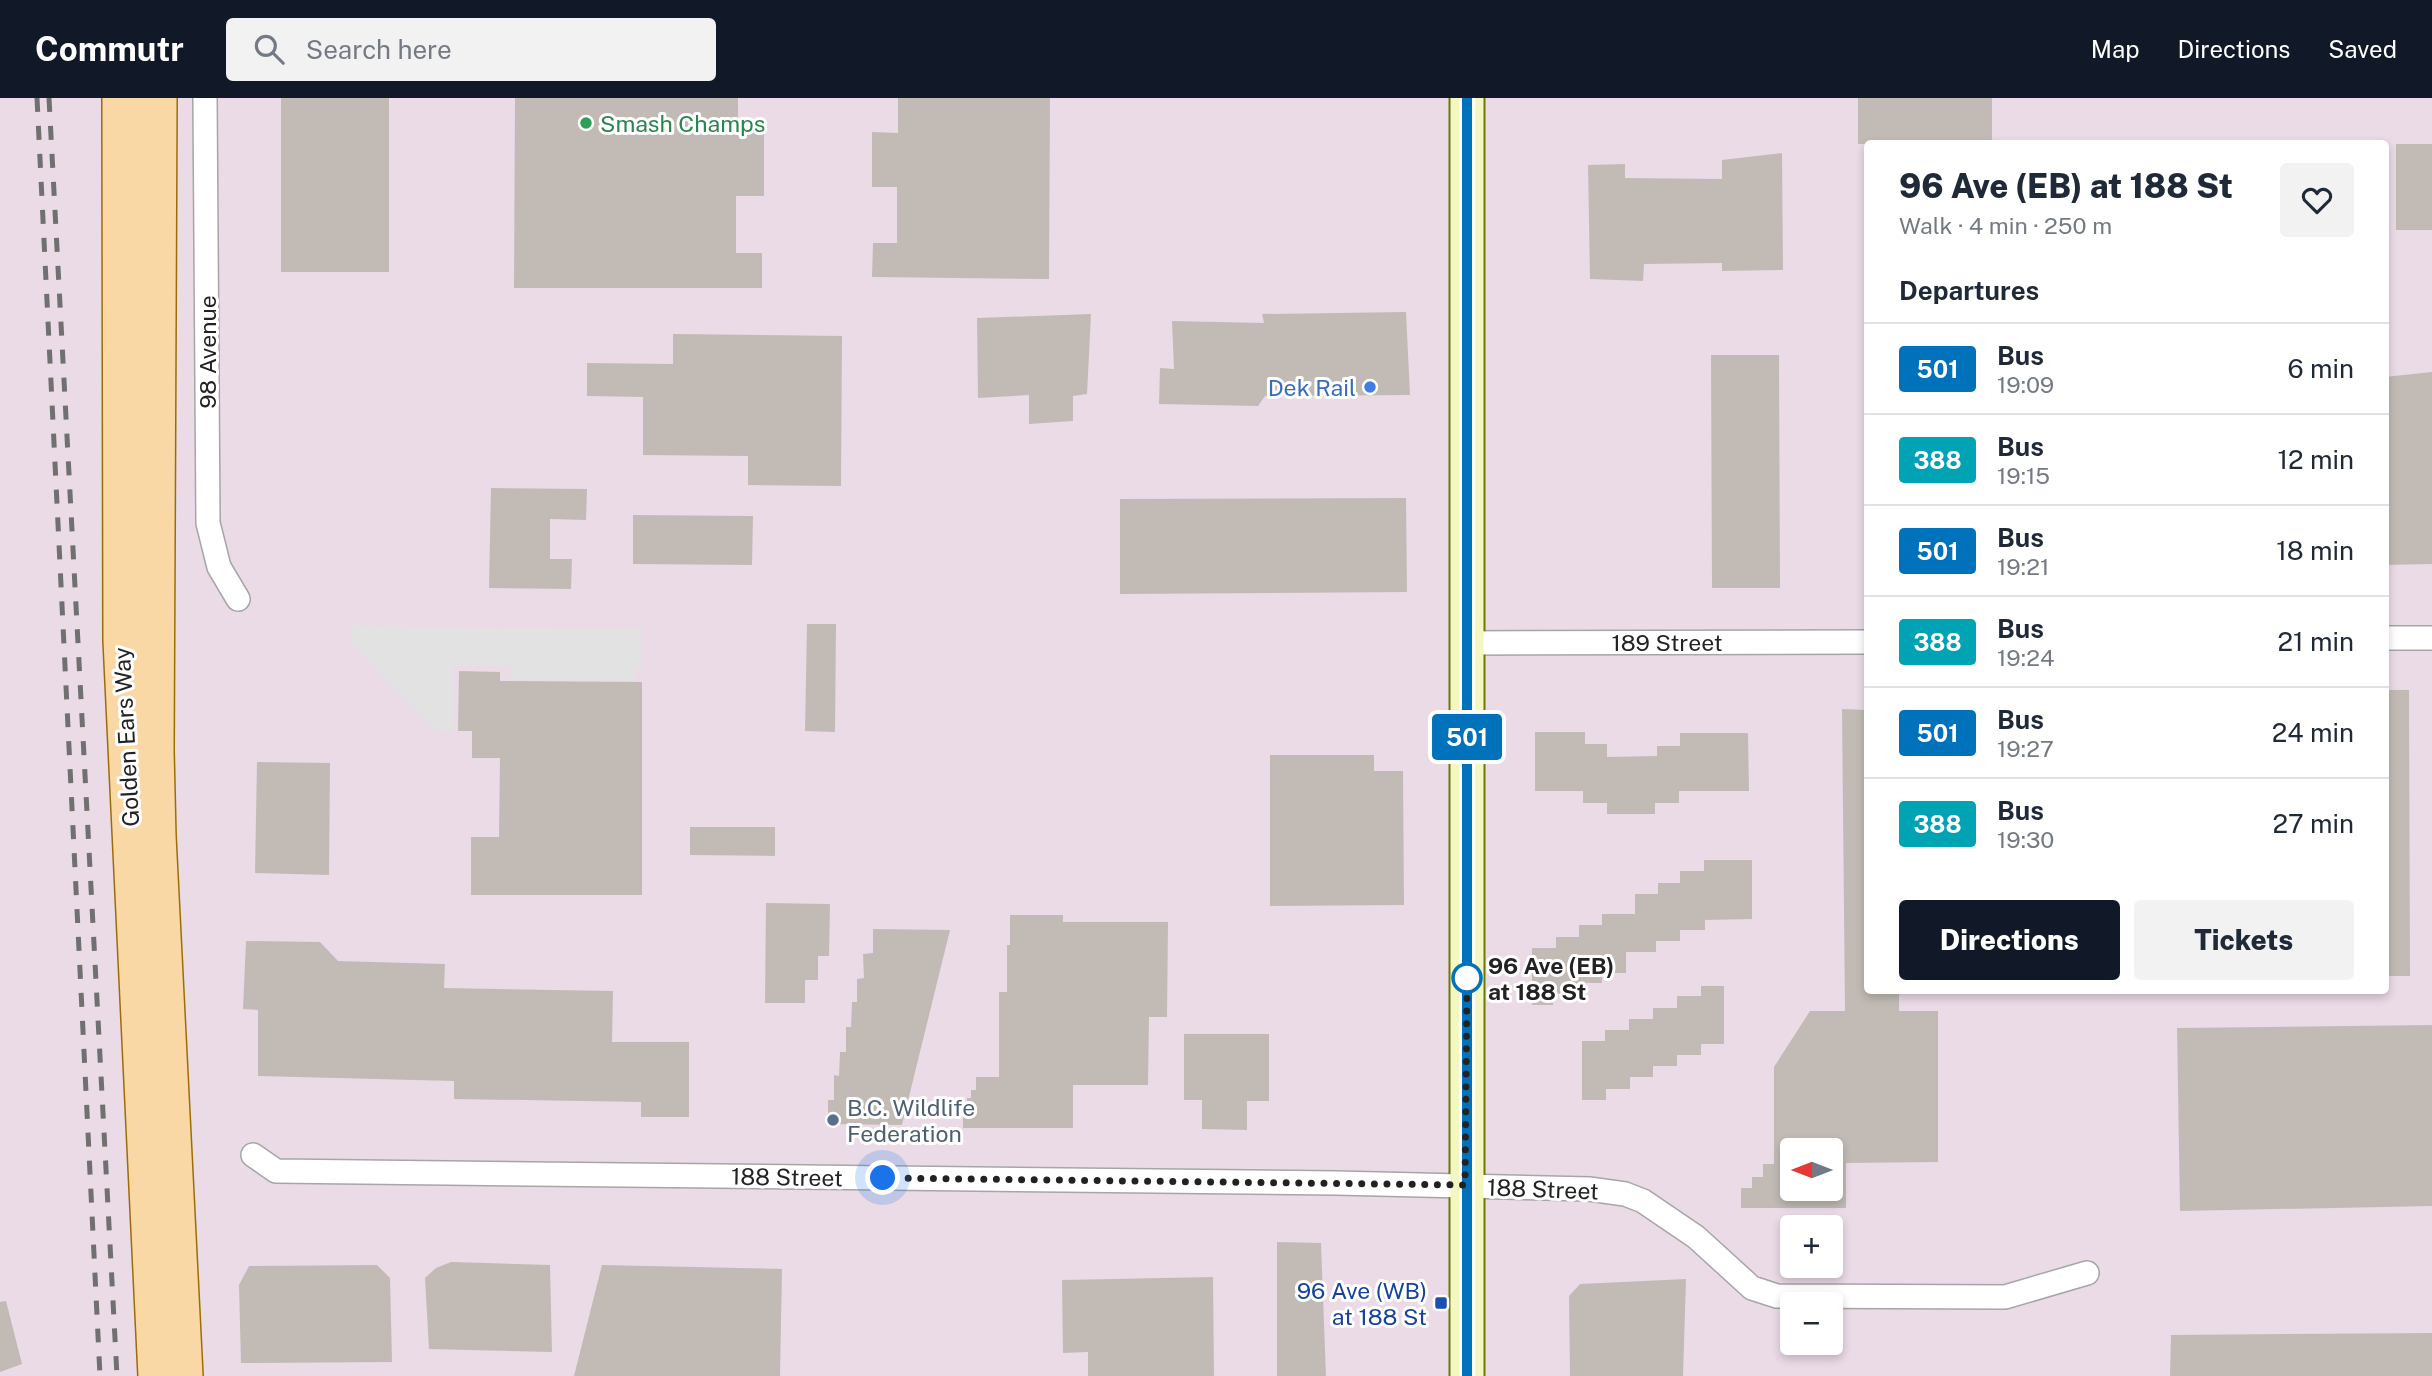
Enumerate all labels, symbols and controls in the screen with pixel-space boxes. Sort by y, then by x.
search box [226,18,716,81]
text: Commutr [35,30,184,68]
icon: search [250,30,288,68]
text: Search here [306,34,452,65]
text: Map [2091,35,2140,63]
text: Directions [2178,35,2290,63]
text: Saved [2328,35,2397,63]
place label: Smash Champs [600,110,765,137]
marker: Smash Champs [578,115,594,131]
button: heart [2280,163,2354,237]
text: 96 Ave (EB) at 188 St [1899,167,2233,205]
text: Walk · 4 min · 250 m [1899,212,2112,239]
text: Departures [1899,275,2039,306]
street label: 98 Avenue [194,295,221,409]
text: Bus [1997,340,2044,371]
text: 6 min [2287,353,2354,384]
text: 501 [1917,355,1958,383]
text: 19:09 [1997,371,2054,398]
place label: Dek Rail [1268,374,1356,401]
marker: Dek Rail [1362,379,1378,395]
text: Bus [1997,431,2044,462]
text: 12 min [2278,444,2354,475]
text: 388 [1913,446,1962,474]
text: 19:15 [1997,462,2050,489]
text: Bus [1997,522,2044,553]
text: 18 min [2276,535,2354,566]
text: 501 [1917,537,1958,565]
text: 19:21 [1997,553,2049,580]
text: Bus [1997,613,2044,644]
text: 21 min [2278,626,2354,657]
text: 388 [1913,628,1962,656]
street label: 189 Street [1611,629,1723,656]
text: 19:24 [1997,644,2055,671]
street label: Golden Ears Way [108,647,144,827]
text: Bus [1997,704,2044,735]
line badge: 501 [1427,714,1507,760]
text: 24 min [2272,717,2354,748]
text: 501 [1917,719,1958,747]
text: 501 [1446,723,1488,751]
text: 19:27 [1997,735,2054,762]
text: Bus [1997,795,2044,826]
text: 27 min [2272,808,2354,839]
text: 388 [1913,810,1962,838]
text: 19:30 [1997,826,2054,853]
button: Directions [1899,900,2120,980]
button: Tickets [2134,900,2354,980]
place label: 96 Ave (EB) at 188 St [1488,952,1614,1005]
marker: 96 Ave (EB) at 188 St [1452,963,1482,993]
place label: B.C. Wildlife Federation [847,1094,975,1147]
marker: B.C. Wildlife Federation [825,1112,841,1128]
north arrow [1780,1138,1843,1200]
map controls [1780,1138,1843,1355]
your location [865,1160,900,1195]
street label: 188 Street [731,1163,843,1191]
street label: 188 Street [1487,1174,1599,1204]
button: + [1780,1215,1843,1278]
place label: 96 Ave (WB) at 188 St [1297,1277,1427,1330]
button: − [1780,1292,1843,1355]
marker: 96 Ave (WB) at 188 St [1433,1295,1449,1311]

